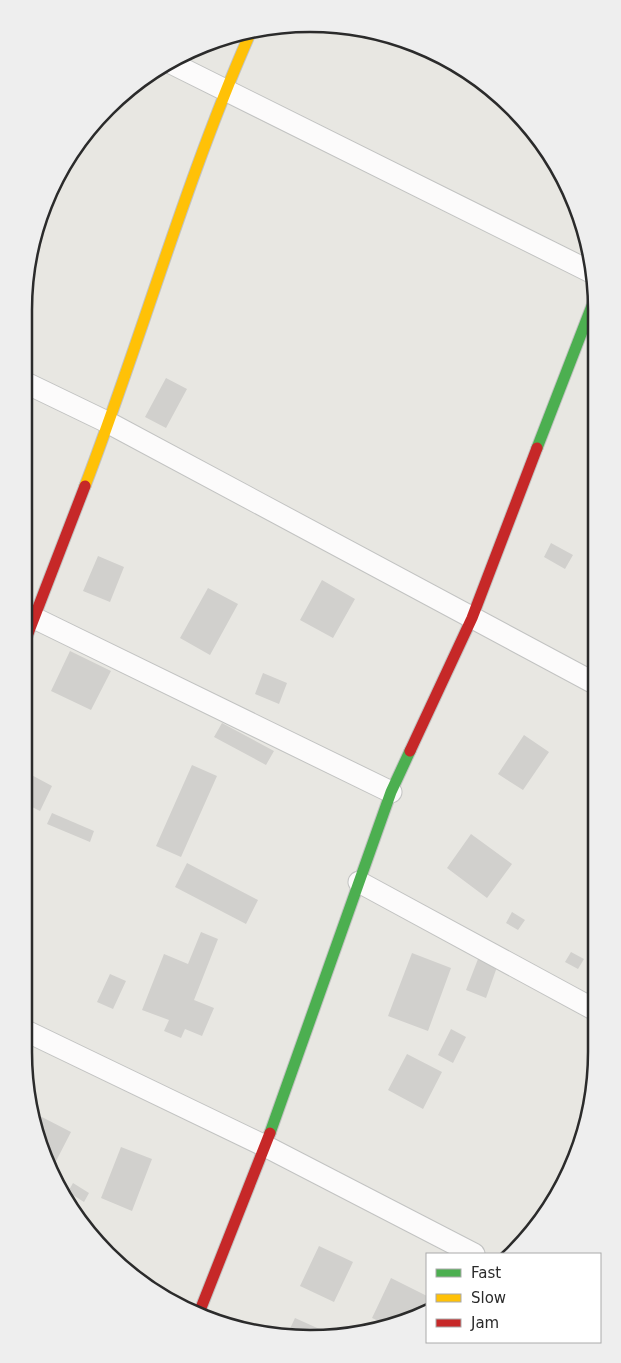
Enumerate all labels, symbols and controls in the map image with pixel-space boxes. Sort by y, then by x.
legend [426,1253,601,1343]
text: Fast [471,1264,501,1282]
text: Slow [471,1289,506,1307]
text: Jam [470,1314,499,1332]

